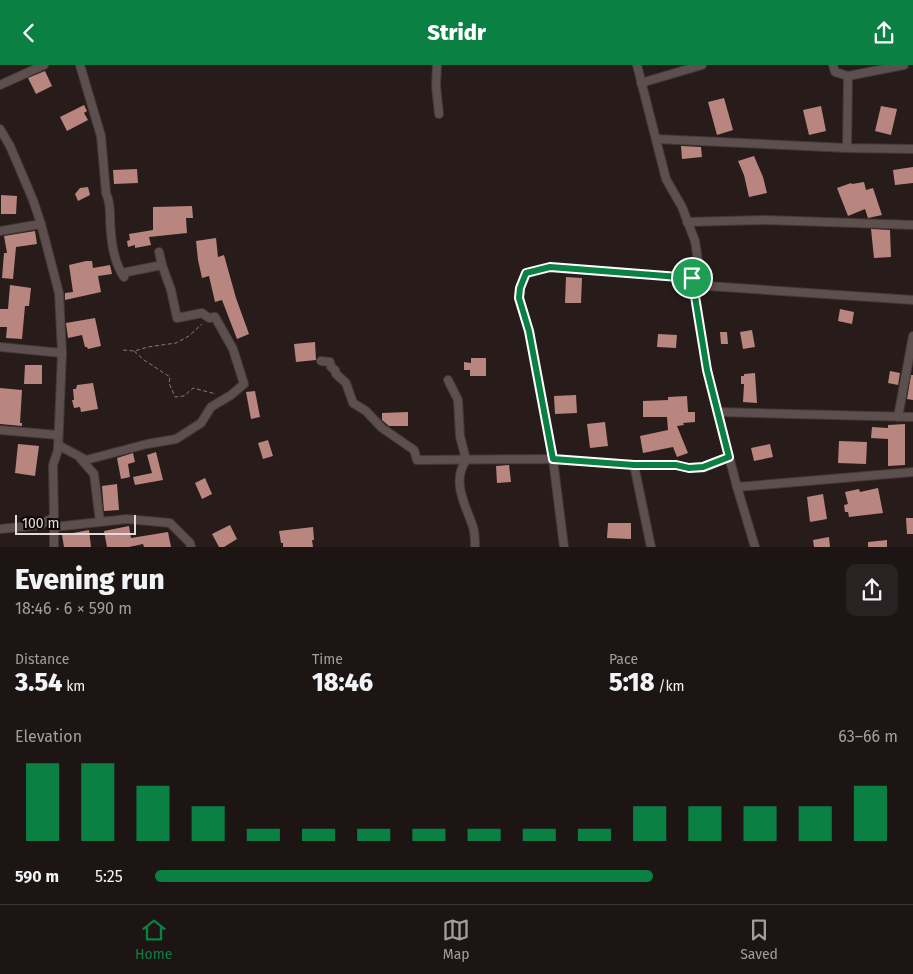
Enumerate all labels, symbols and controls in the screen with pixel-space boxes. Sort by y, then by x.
icon: back [15,19,43,47]
text: Stridr [427,19,486,46]
icon: share [870,19,898,47]
pin [671,257,713,299]
icon: arrive [678,264,706,292]
scale bar [15,512,136,535]
text: 100 m [22,515,59,532]
text: Evening run [15,563,165,596]
button: share [846,564,898,616]
text: 18:46 · 6 × 590 m [15,599,132,618]
text: Distance [15,651,69,668]
text: Time [312,651,343,668]
text: Pace [609,651,638,668]
text: 3.54 [15,668,62,698]
text: 18:46 [312,668,373,698]
text: 5:18 [609,668,654,698]
text: km [62,678,85,695]
text: /km [654,678,685,695]
text: Elevation [15,727,82,746]
text: 63–66 m [838,727,898,746]
text: 590 m [15,867,59,886]
text: 5:25 [95,867,123,886]
tab: Home [135,916,172,963]
tab: Map [442,916,470,963]
tab: Saved [740,916,778,963]

